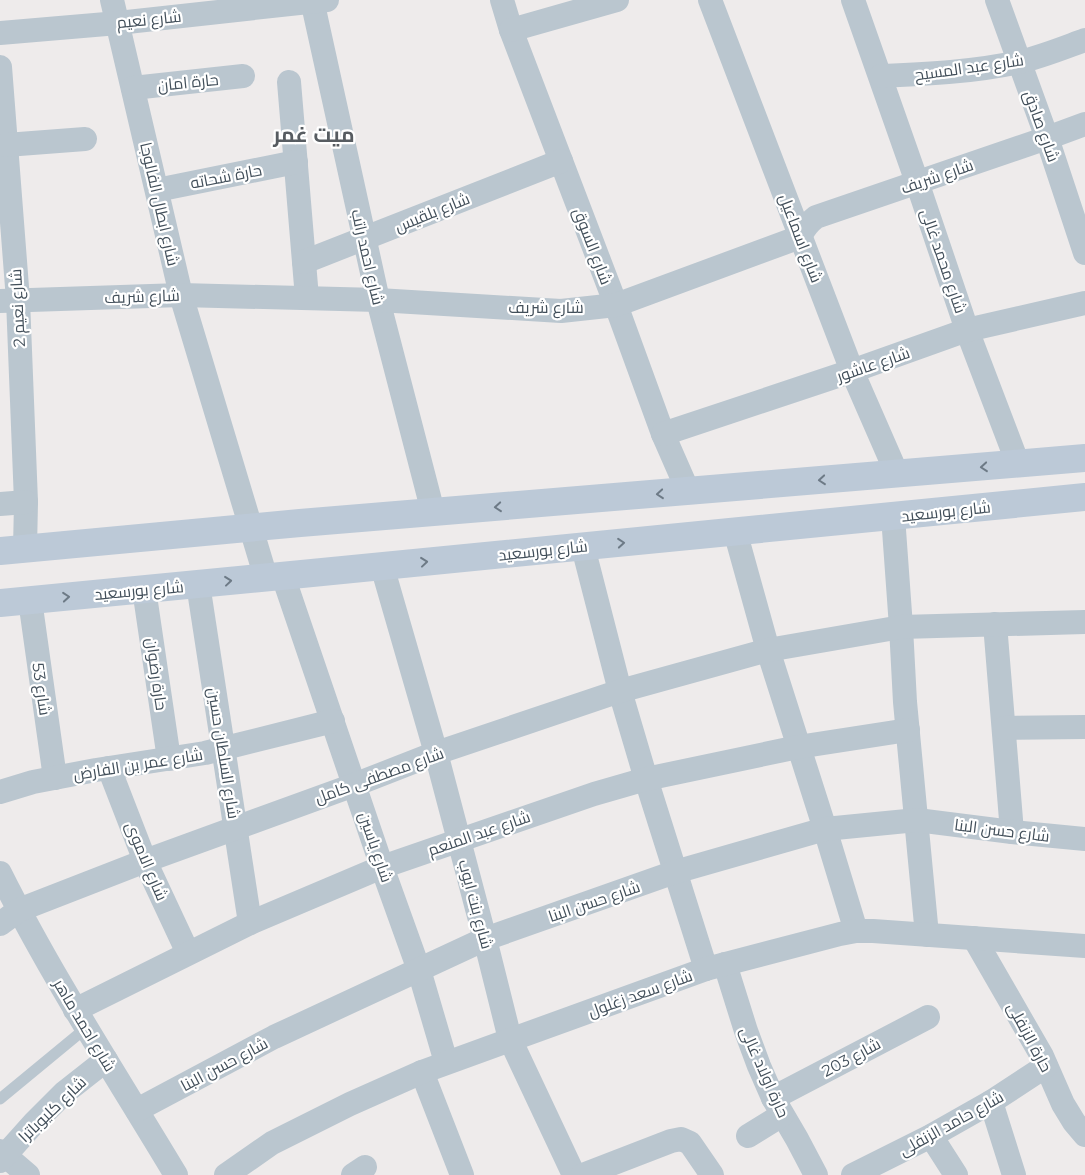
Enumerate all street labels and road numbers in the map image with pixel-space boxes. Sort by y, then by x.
street label: شارع نعيم [116,7,183,34]
street label: شارع عبد المسيح [913,50,1025,87]
street label: حارة امان [157,70,220,96]
street label: شارع صادق [1018,88,1063,165]
street label: شارع ابطال الفالوجا [134,140,183,268]
street label: شارع شريف [898,155,977,200]
street label: حارة شحاته [189,160,263,193]
street label: شارع بلقيس [392,189,473,238]
street label: شارع اسماعيل [773,191,826,286]
street label: شارع السوق [567,205,616,288]
street label: شارع محمد غالى [915,206,970,317]
street label: شارع احمد راتب [345,207,388,307]
street label: شارع نعيم 2 [6,268,31,348]
street label: شارع شريف [104,286,180,309]
street label: شارع شريف [508,298,584,319]
street label: شارع عاشور [833,343,913,388]
street label: شارع بورسعيد [901,497,992,528]
street label: شارع بورسعيد [498,536,589,567]
street label: شارع بورسعيد [94,577,185,606]
street label: حارة رضوان [141,637,171,712]
street label: شارع 53 [26,661,55,717]
street label: شارع السلطان حسين [202,686,243,820]
street label: شارع مصطفى كامل [312,743,447,810]
street label: شارع عمر بن الفارض [72,745,205,786]
street label: شارع عبد المنعم [425,807,534,862]
street label: شارع ياسين [353,809,396,886]
street label: شارع حسن البنا [953,815,1051,848]
street label: شارع الاموى [120,819,172,904]
street label: شارع بنت ايوب [453,857,497,951]
street label: شارع حسن البنا [546,877,643,928]
street label: شارع سعد زغلول [585,966,696,1023]
street label: شارع احمد ماهر [47,975,120,1076]
street label: حارة الزنفلى [1002,999,1056,1076]
street label: حارة اولاد غالى [735,1024,793,1121]
street label: شارع حسن البنا [178,1034,272,1097]
street label: شارع 203 [819,1034,885,1083]
street label: شارع كليوباترا [15,1073,91,1148]
street label: شارع حامد الزنفلى [896,1087,1008,1162]

